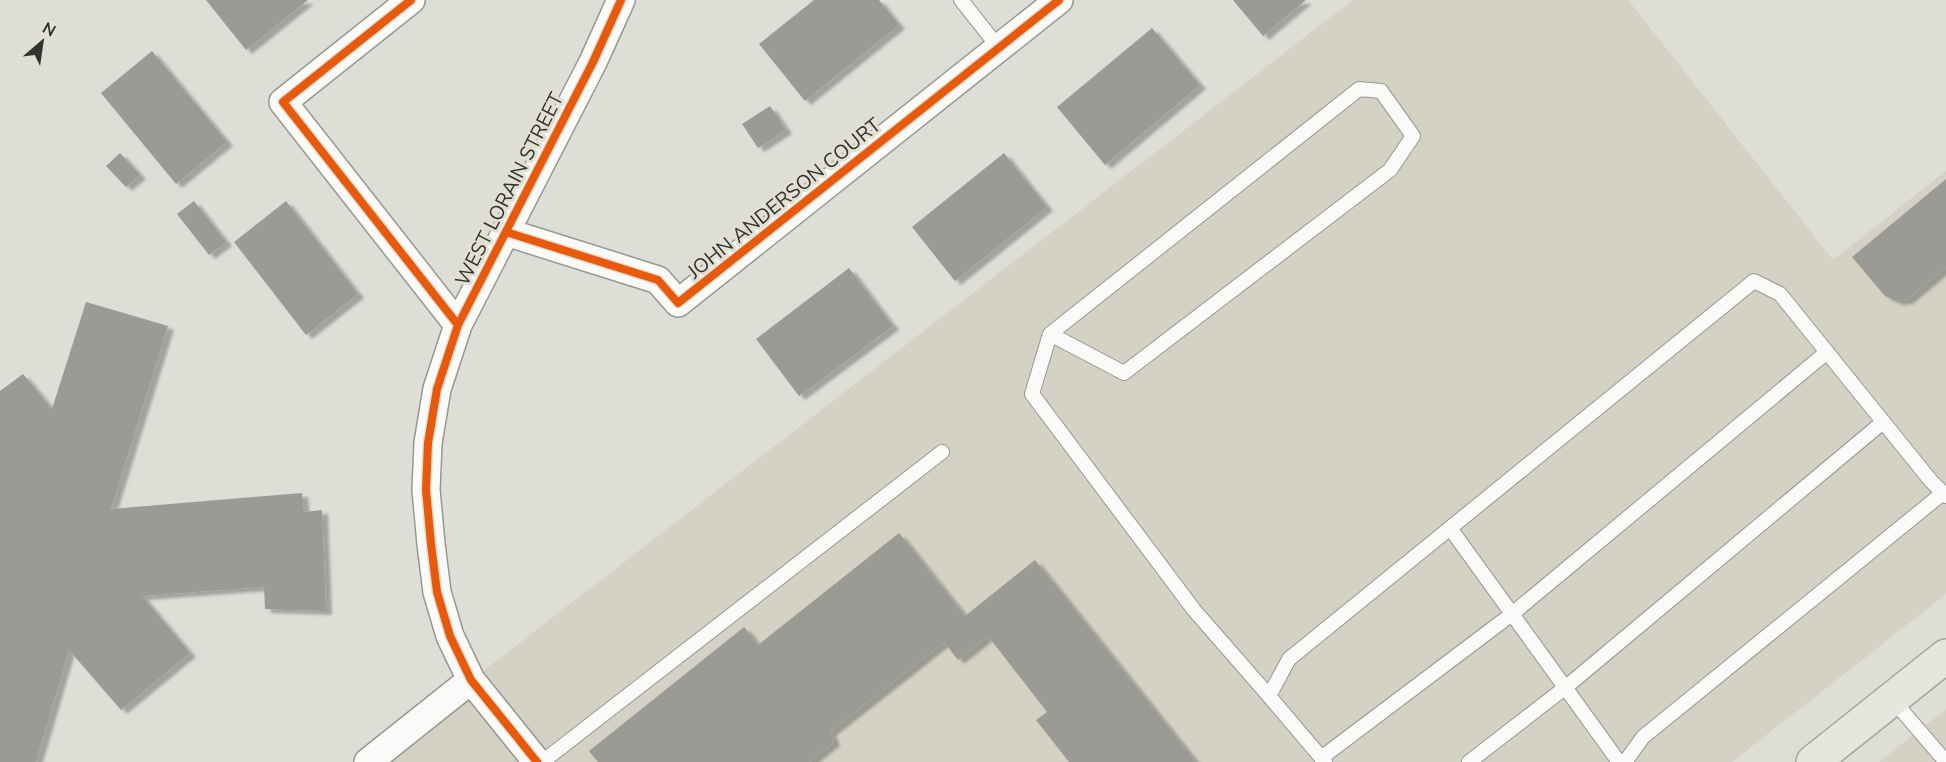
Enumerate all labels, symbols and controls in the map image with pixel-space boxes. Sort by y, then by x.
north arrow [12,12,72,72]
text: N [38,17,59,42]
street label: WEST LORAIN STREET [449,88,570,290]
street label: JOHN ANDERSON COURT [681,112,887,286]

